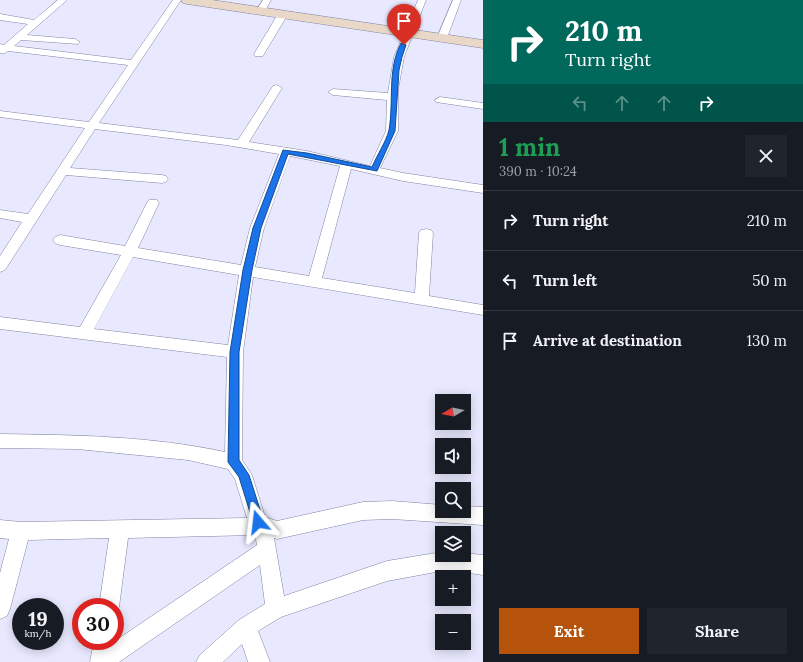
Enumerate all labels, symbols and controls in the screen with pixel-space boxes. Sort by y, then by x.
pin [387,4,421,45]
icon: arrive [393,10,415,32]
text: 210 m [565,13,642,49]
icon: right [499,16,551,68]
text: Turn right [565,48,651,71]
icon: left [569,92,591,114]
icon: ahead [611,92,633,114]
icon: ahead [653,92,675,114]
icon: right [695,92,717,114]
text: 1 min [499,132,560,163]
button: close [745,135,787,177]
text: 390 m · 10:24 [499,163,577,180]
icon: right [499,210,521,232]
text: Turn right [533,211,609,230]
text: 210 m [747,211,787,230]
icon: left [499,270,521,292]
text: Turn left [533,271,597,290]
text: 50 m [752,271,787,290]
icon: arrive [499,330,521,352]
text: Arrive at destination [533,331,682,350]
text: 130 m [747,331,787,350]
north arrow [435,394,471,430]
map controls [435,394,471,650]
button: sound [435,438,471,474]
button: search [435,482,471,518]
position arrow [237,501,279,543]
button: layers [435,526,471,562]
button: + [435,570,471,606]
speed limit sign: 30 [72,598,124,650]
text: 19 [28,606,48,631]
button: Exit [499,608,639,654]
button: Share [647,608,787,654]
button: − [435,614,471,650]
text: km/h [24,627,52,640]

